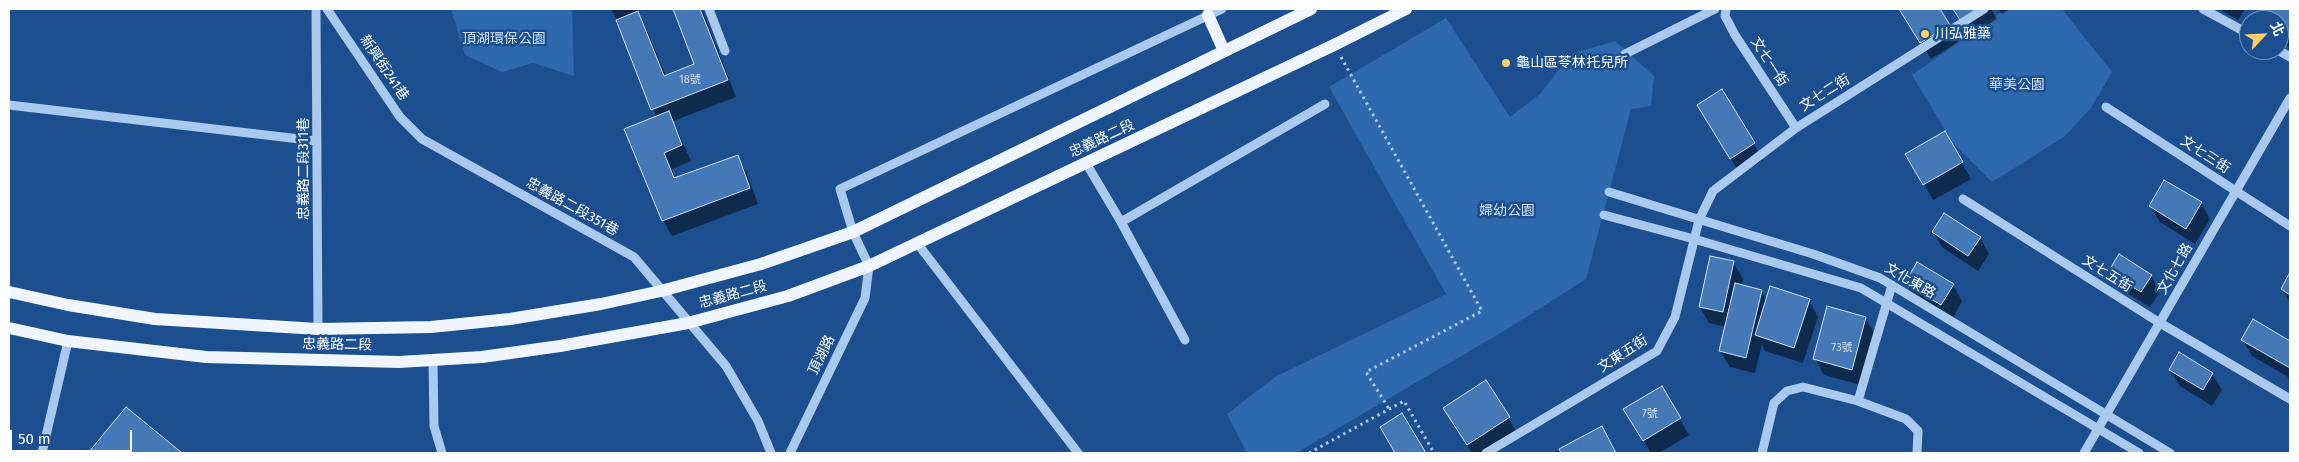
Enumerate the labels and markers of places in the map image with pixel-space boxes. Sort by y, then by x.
place label: 川弘雅築 [1935,26,1991,42]
marker: 川弘雅築 [1919,28,1931,40]
place label: 龜山區苓林托兒所 [1516,55,1628,71]
marker: 龜山區苓林托兒所 [1500,57,1512,69]

